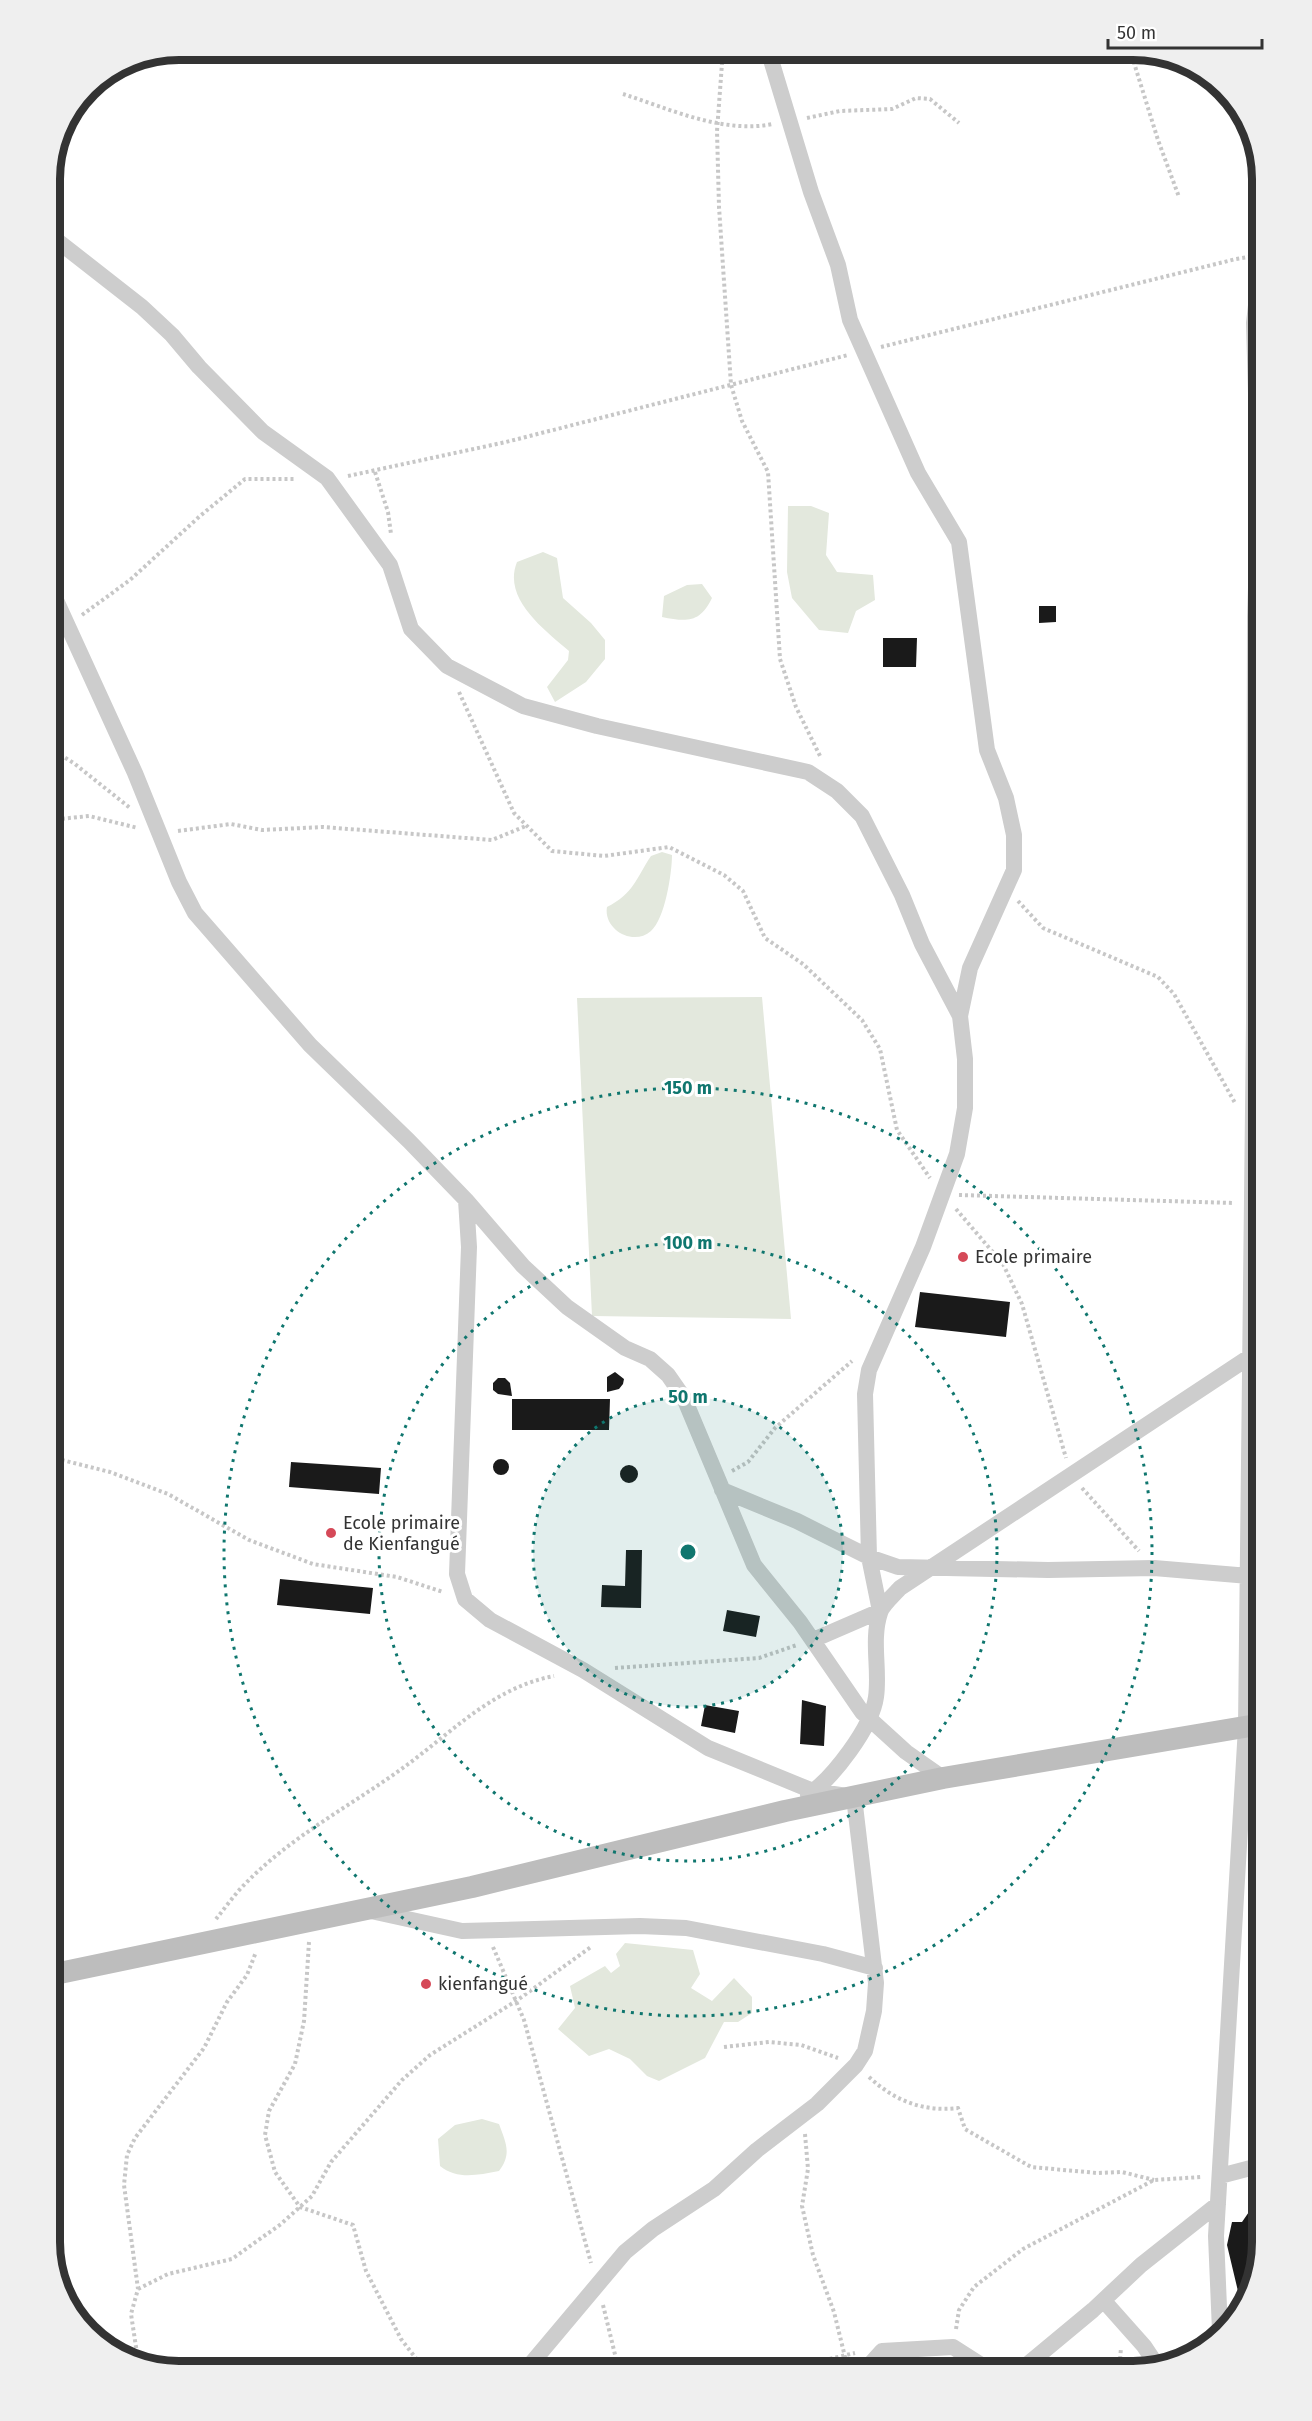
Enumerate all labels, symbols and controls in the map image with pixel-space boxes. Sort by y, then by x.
scale bar [1108,12,1262,50]
text: 50 m [1117,22,1156,44]
text: 150 m [664,1077,712,1099]
text: 100 m [664,1232,712,1254]
place label: Ecole primaire [975,1246,1092,1268]
marker: Ecole primaire [956,1250,970,1264]
text: 50 m [668,1386,708,1408]
place label: Ecole primaire de Kienfangué [343,1512,460,1555]
marker: Ecole primaire de Kienfangué [324,1526,338,1540]
centre of rings [678,1542,698,1562]
place label: kienfangué [438,1973,528,1995]
marker: kienfangué [419,1977,433,1991]

